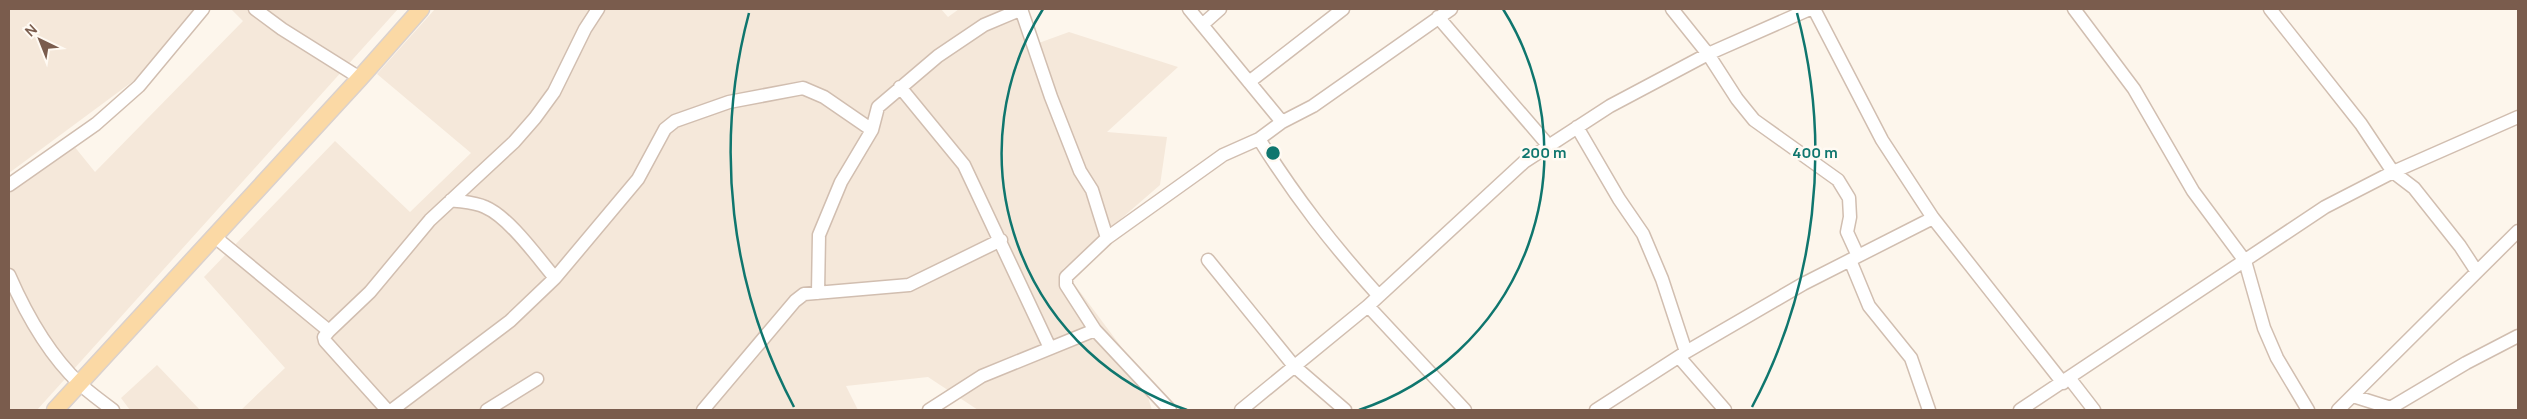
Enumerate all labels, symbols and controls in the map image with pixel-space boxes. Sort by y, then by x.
north arrow [15,15,65,65]
text: N [21,20,41,41]
text: 200 m [1521,142,1567,163]
text: 400 m [1792,142,1838,163]
centre of rings [1264,144,1282,162]

